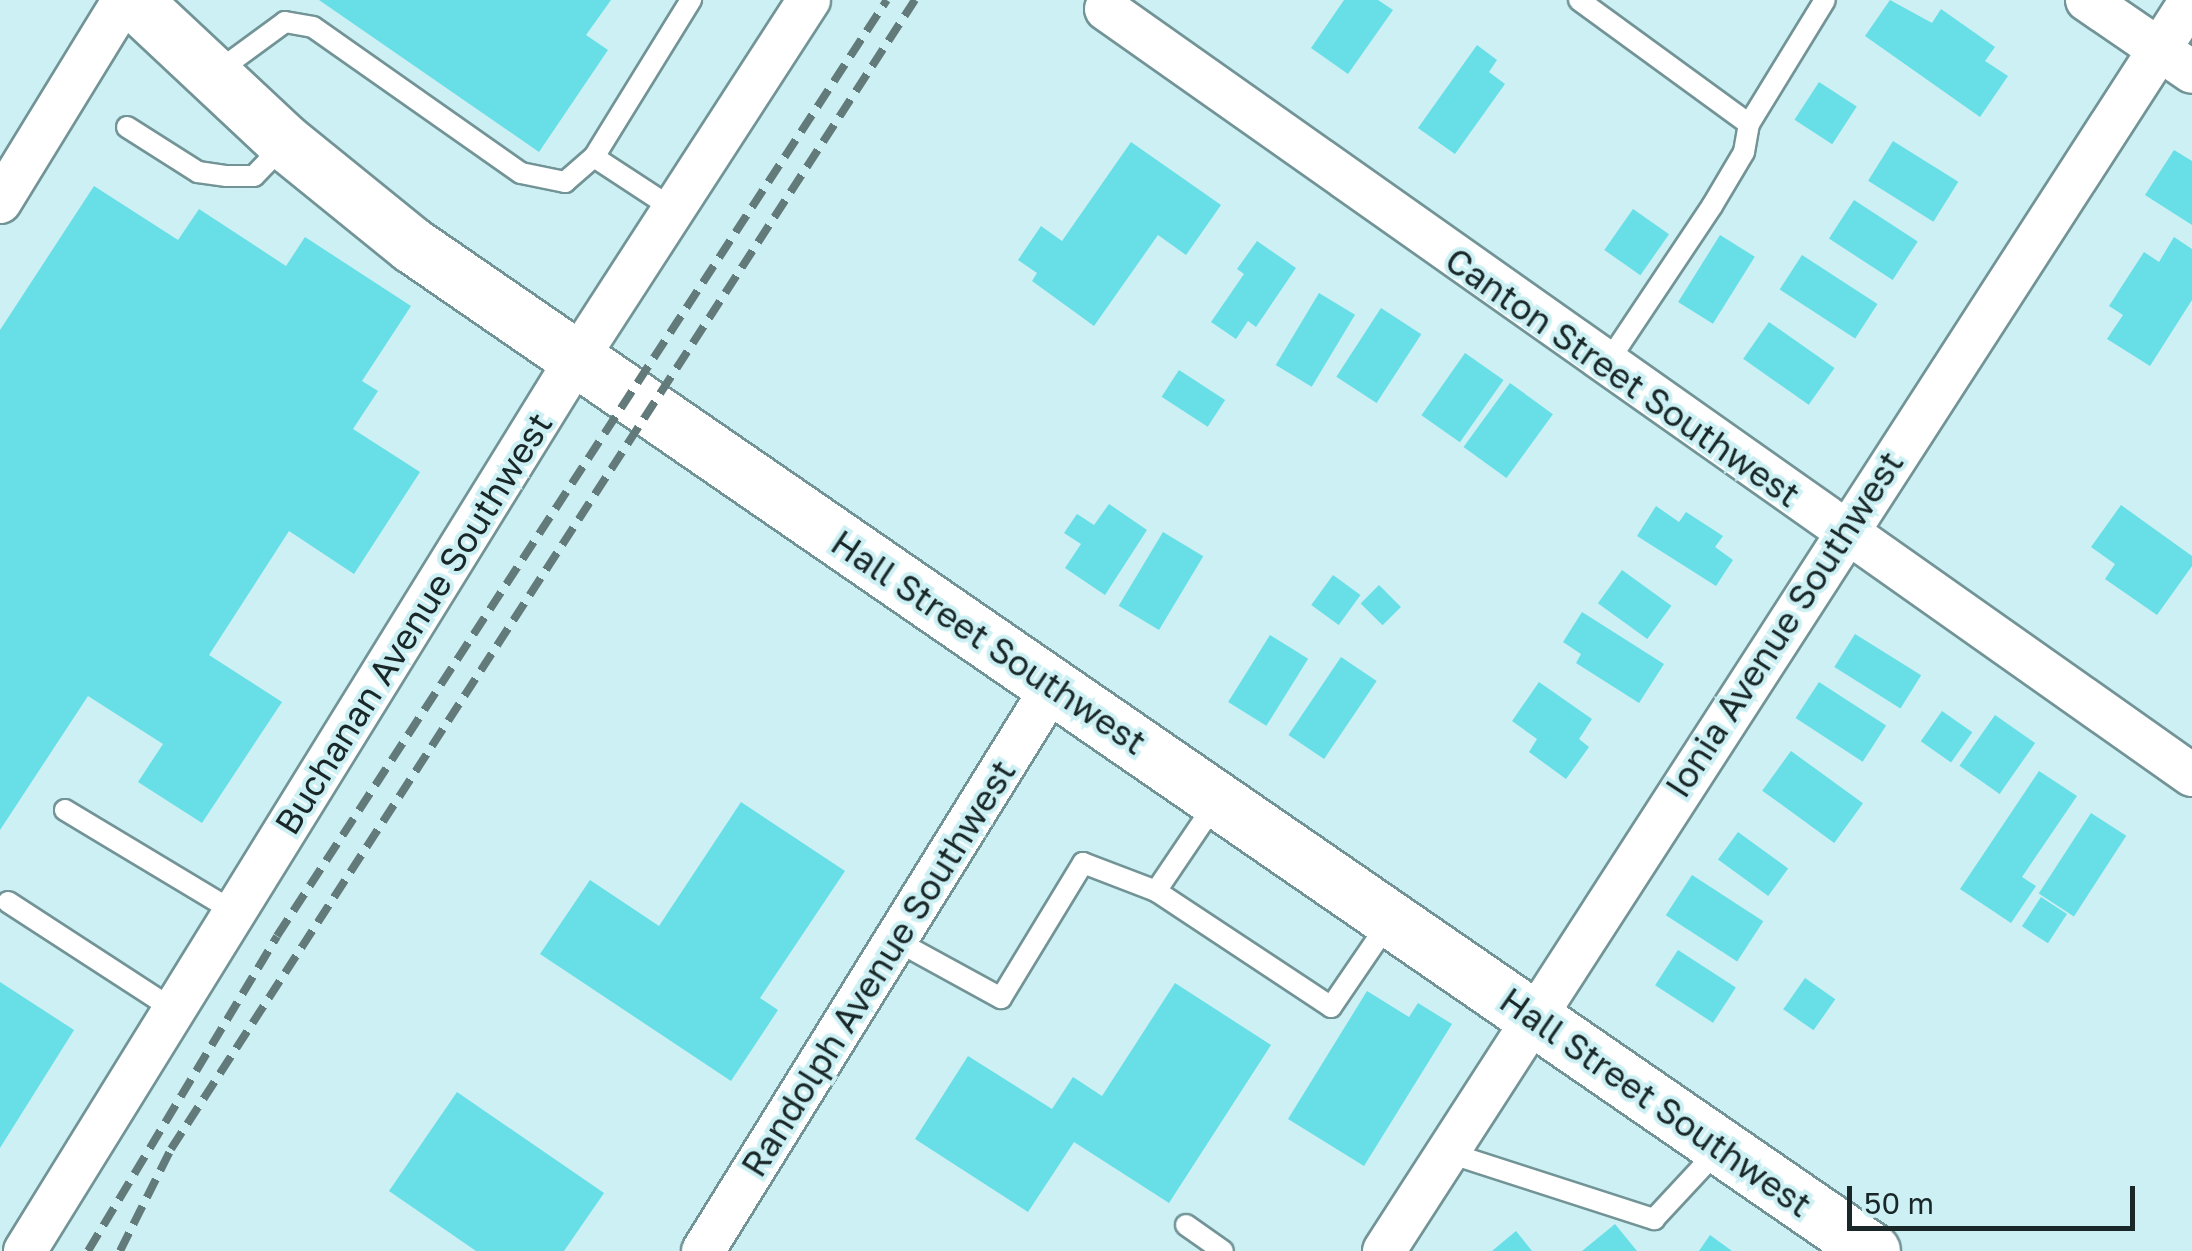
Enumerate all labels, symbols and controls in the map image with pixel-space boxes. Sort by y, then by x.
street label: Canton Street Southwest [1438,238,1808,516]
street label: Buchanan Avenue Southwest [265,404,561,842]
street label: Ionia Avenue Southwest [1656,443,1912,805]
street label: Hall Street Southwest [824,521,1154,763]
street label: Randolph Avenue Southwest [732,752,1024,1184]
street label: Hall Street Southwest [1492,979,1820,1225]
scale bar [1852,1166,2140,1228]
text: 50 m [1864,1185,1934,1221]

